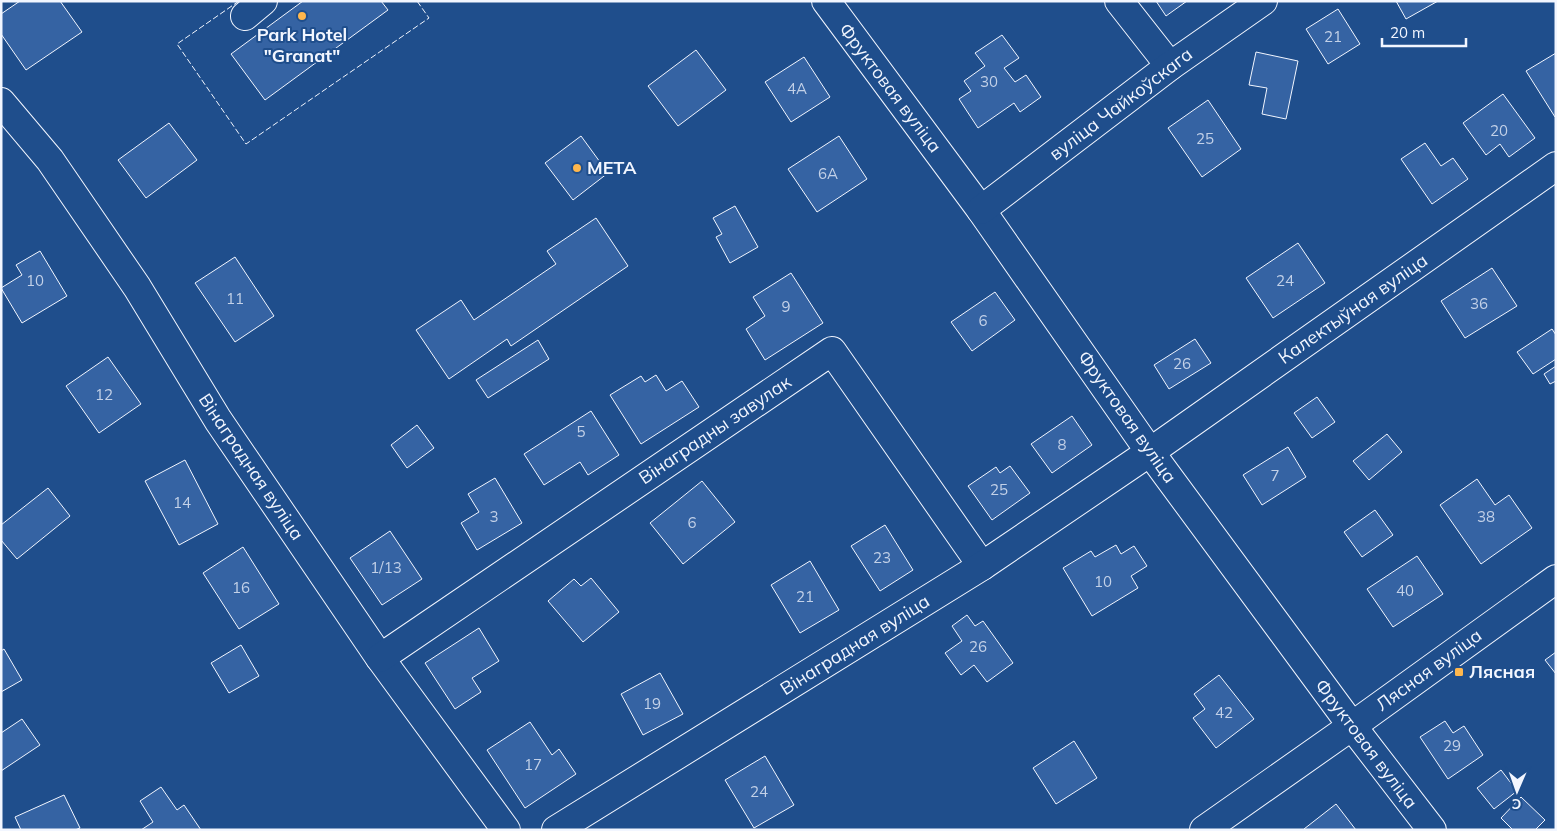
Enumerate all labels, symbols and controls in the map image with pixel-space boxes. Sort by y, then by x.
marker: Park Hotel "Granat" [296,10,308,22]
scale bar [1382,15,1466,47]
street label: Фруктовая вуліца [834,18,947,157]
place label: Park Hotel "Granat" [257,23,347,67]
text: 20 m [1390,23,1425,42]
house number: 21 [1324,27,1342,46]
street label: вуліца Чайкоўскага [1044,42,1197,165]
house number: 30 [980,72,998,91]
house number: 4А [787,79,807,98]
house number: 20 [1490,121,1508,140]
house number: 25 [1196,129,1214,148]
place label: МЕТА [587,156,637,179]
marker: МЕТА [571,162,583,174]
house number: 6А [818,164,838,183]
street label: Калектыўная вуліца [1274,248,1432,369]
house number: 10 [26,271,44,290]
house number: 24 [1276,271,1294,290]
house number: 11 [226,289,244,308]
house number: 36 [1470,294,1488,313]
house number: 9 [781,297,791,316]
house number: 6 [978,311,988,330]
street label: Фруктовая вуліца [1073,346,1182,487]
house number: 26 [1173,354,1191,373]
street label: Вінаградны завулак [634,370,796,489]
house number: 12 [95,385,113,404]
street label: Вінаградная вуліца [194,389,309,544]
house number: 5 [576,422,586,441]
house number: 8 [1057,435,1067,454]
house number: 7 [1270,466,1280,485]
house number: 25 [990,480,1008,499]
house number: 14 [173,493,191,512]
house number: 3 [489,507,499,526]
house number: 38 [1477,507,1495,526]
house number: 6 [687,513,697,532]
house number: 23 [873,548,891,567]
house number: 1/13 [370,558,402,577]
house number: 10 [1094,572,1112,591]
house number: 16 [232,578,250,597]
house number: 40 [1396,581,1414,600]
house number: 21 [796,587,814,606]
street label: Вінаградная вуліца [776,589,934,700]
street label: Лясная вуліца [1371,623,1486,716]
house number: 26 [969,637,987,656]
place label: Лясная [1469,660,1535,683]
marker: Лясная [1453,666,1465,678]
street label: Фруктовая вуліца [1310,674,1423,813]
house number: 19 [643,694,661,713]
house number: 42 [1215,703,1233,722]
house number: 29 [1443,736,1461,755]
house number: 17 [524,755,542,774]
north arrow [1492,766,1542,816]
house number: 24 [750,782,768,801]
text: С [1511,795,1522,813]

